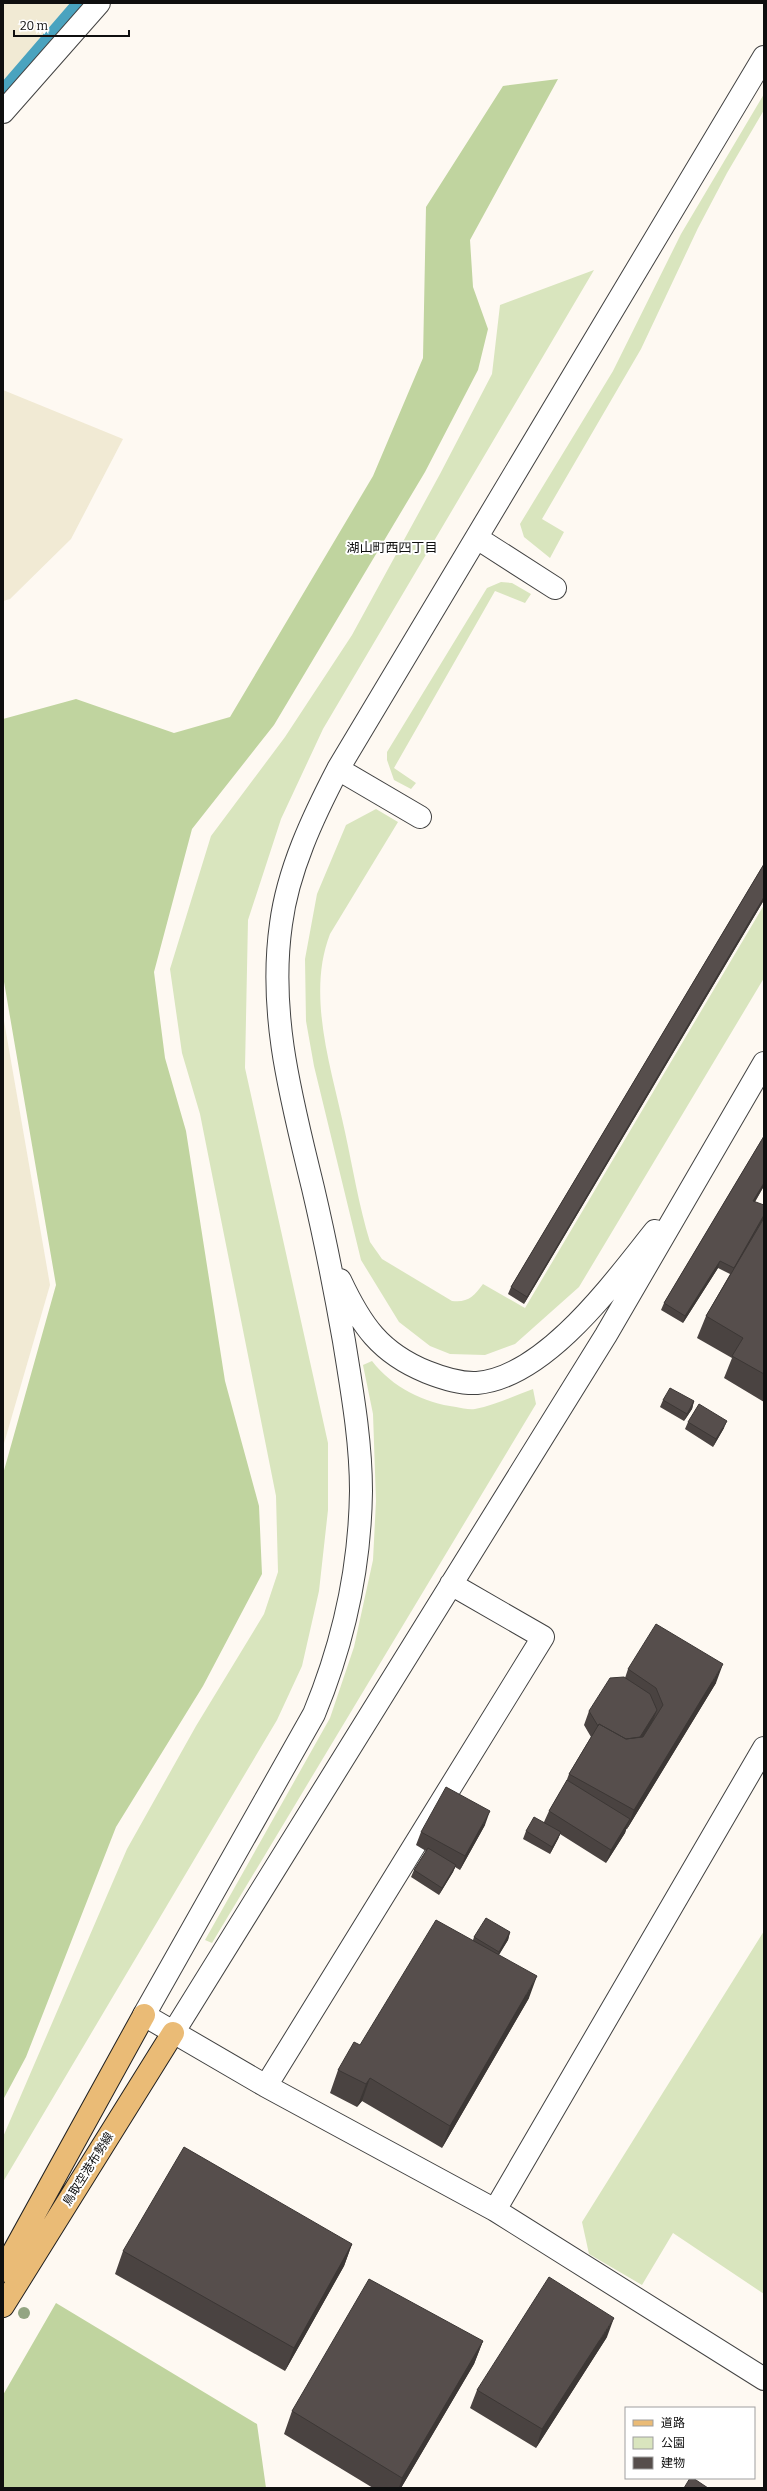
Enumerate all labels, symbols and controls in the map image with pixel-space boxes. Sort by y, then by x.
scale bar [14,12,129,38]
text: 20 m [20,19,49,33]
district label: 湖山町西四丁目 [346,540,438,555]
street label: 鳥取空港布勢線 [60,2130,116,2208]
legend [625,2407,755,2479]
text: 道路 [661,2416,685,2430]
text: 公園 [661,2436,685,2450]
text: 建物 [661,2456,685,2470]

